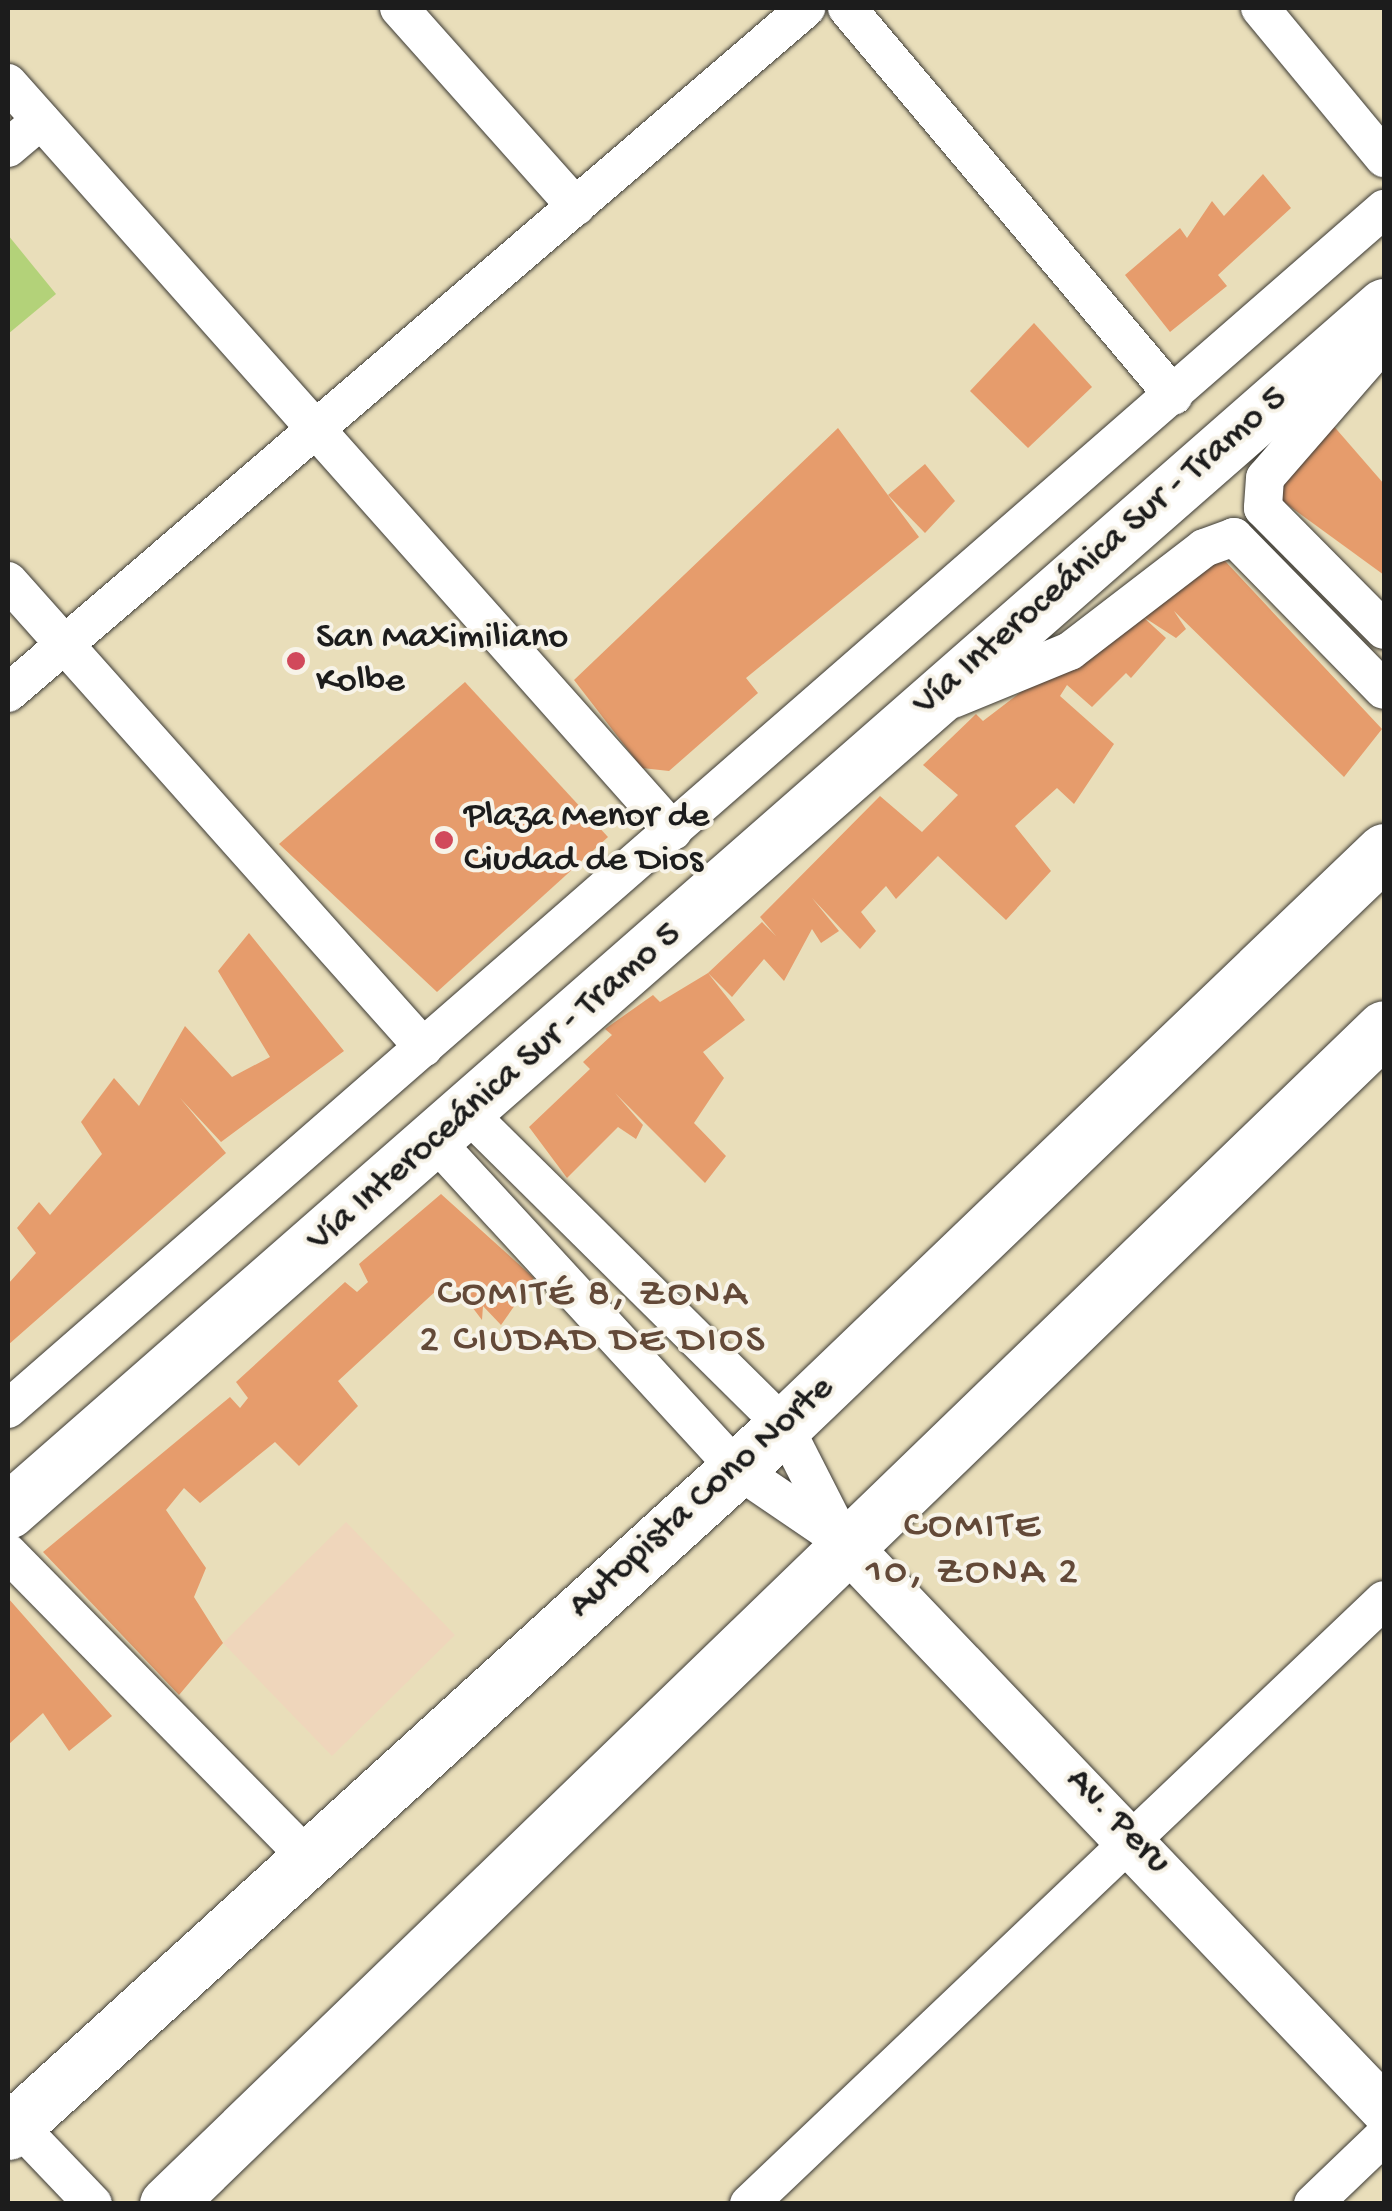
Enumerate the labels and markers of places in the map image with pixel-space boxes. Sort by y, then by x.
place label: San Maximiliano Kolbe [316,616,568,706]
marker: San Maximiliano Kolbe [285,650,307,672]
place label: Plaza Menor de Ciudad de Dios [464,795,709,884]
marker: Plaza Menor de Ciudad de Dios [433,829,455,851]

